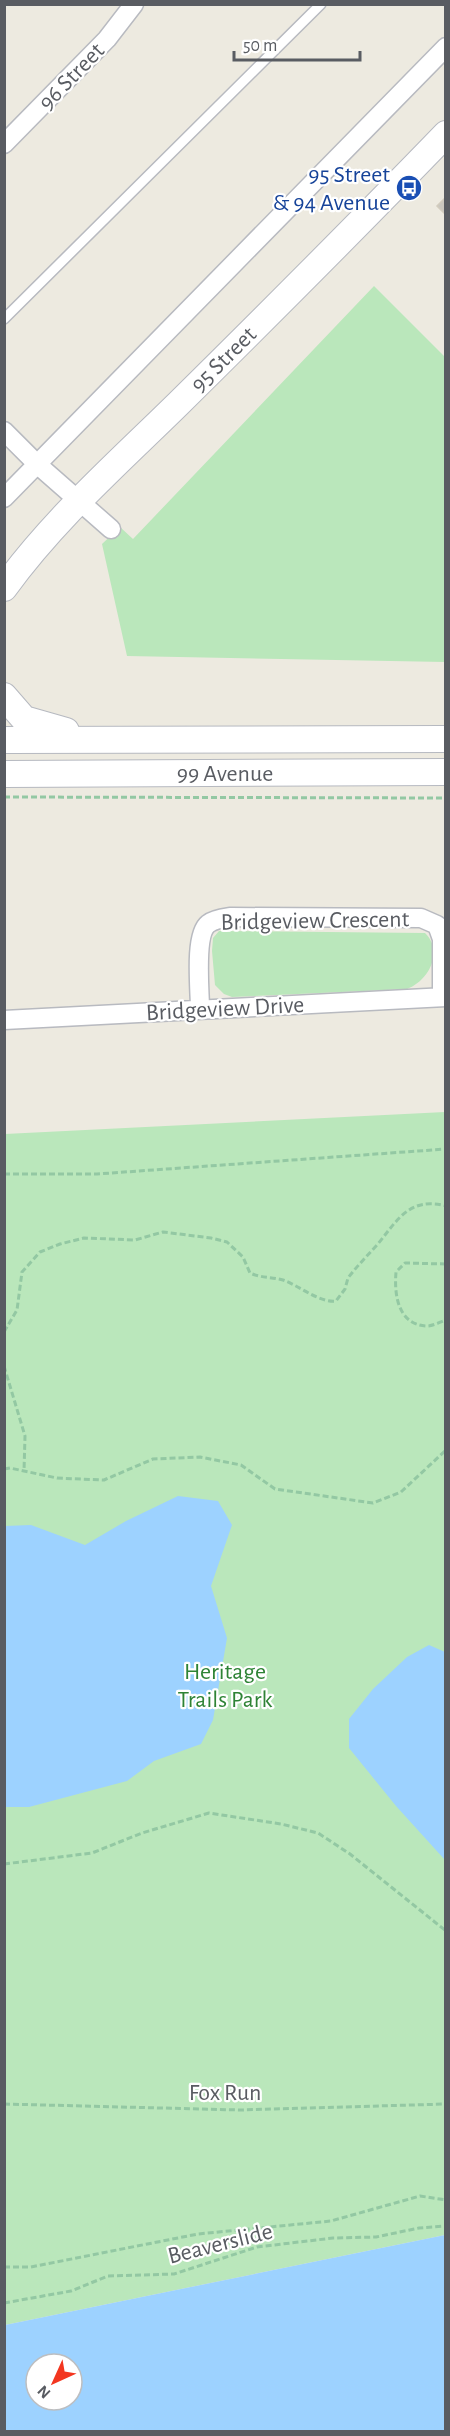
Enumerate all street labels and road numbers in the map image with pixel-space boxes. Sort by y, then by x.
street label: 96 Street [34,38,109,115]
street label: 95 Street [186,322,261,397]
street label: 99 Avenue [177,762,273,786]
street label: Bridgeview Crescent [221,907,410,935]
street label: Bridgeview Drive [145,993,305,1025]
street label: Fox Run [189,2081,261,2105]
street label: Beaverslide [165,2219,275,2269]

